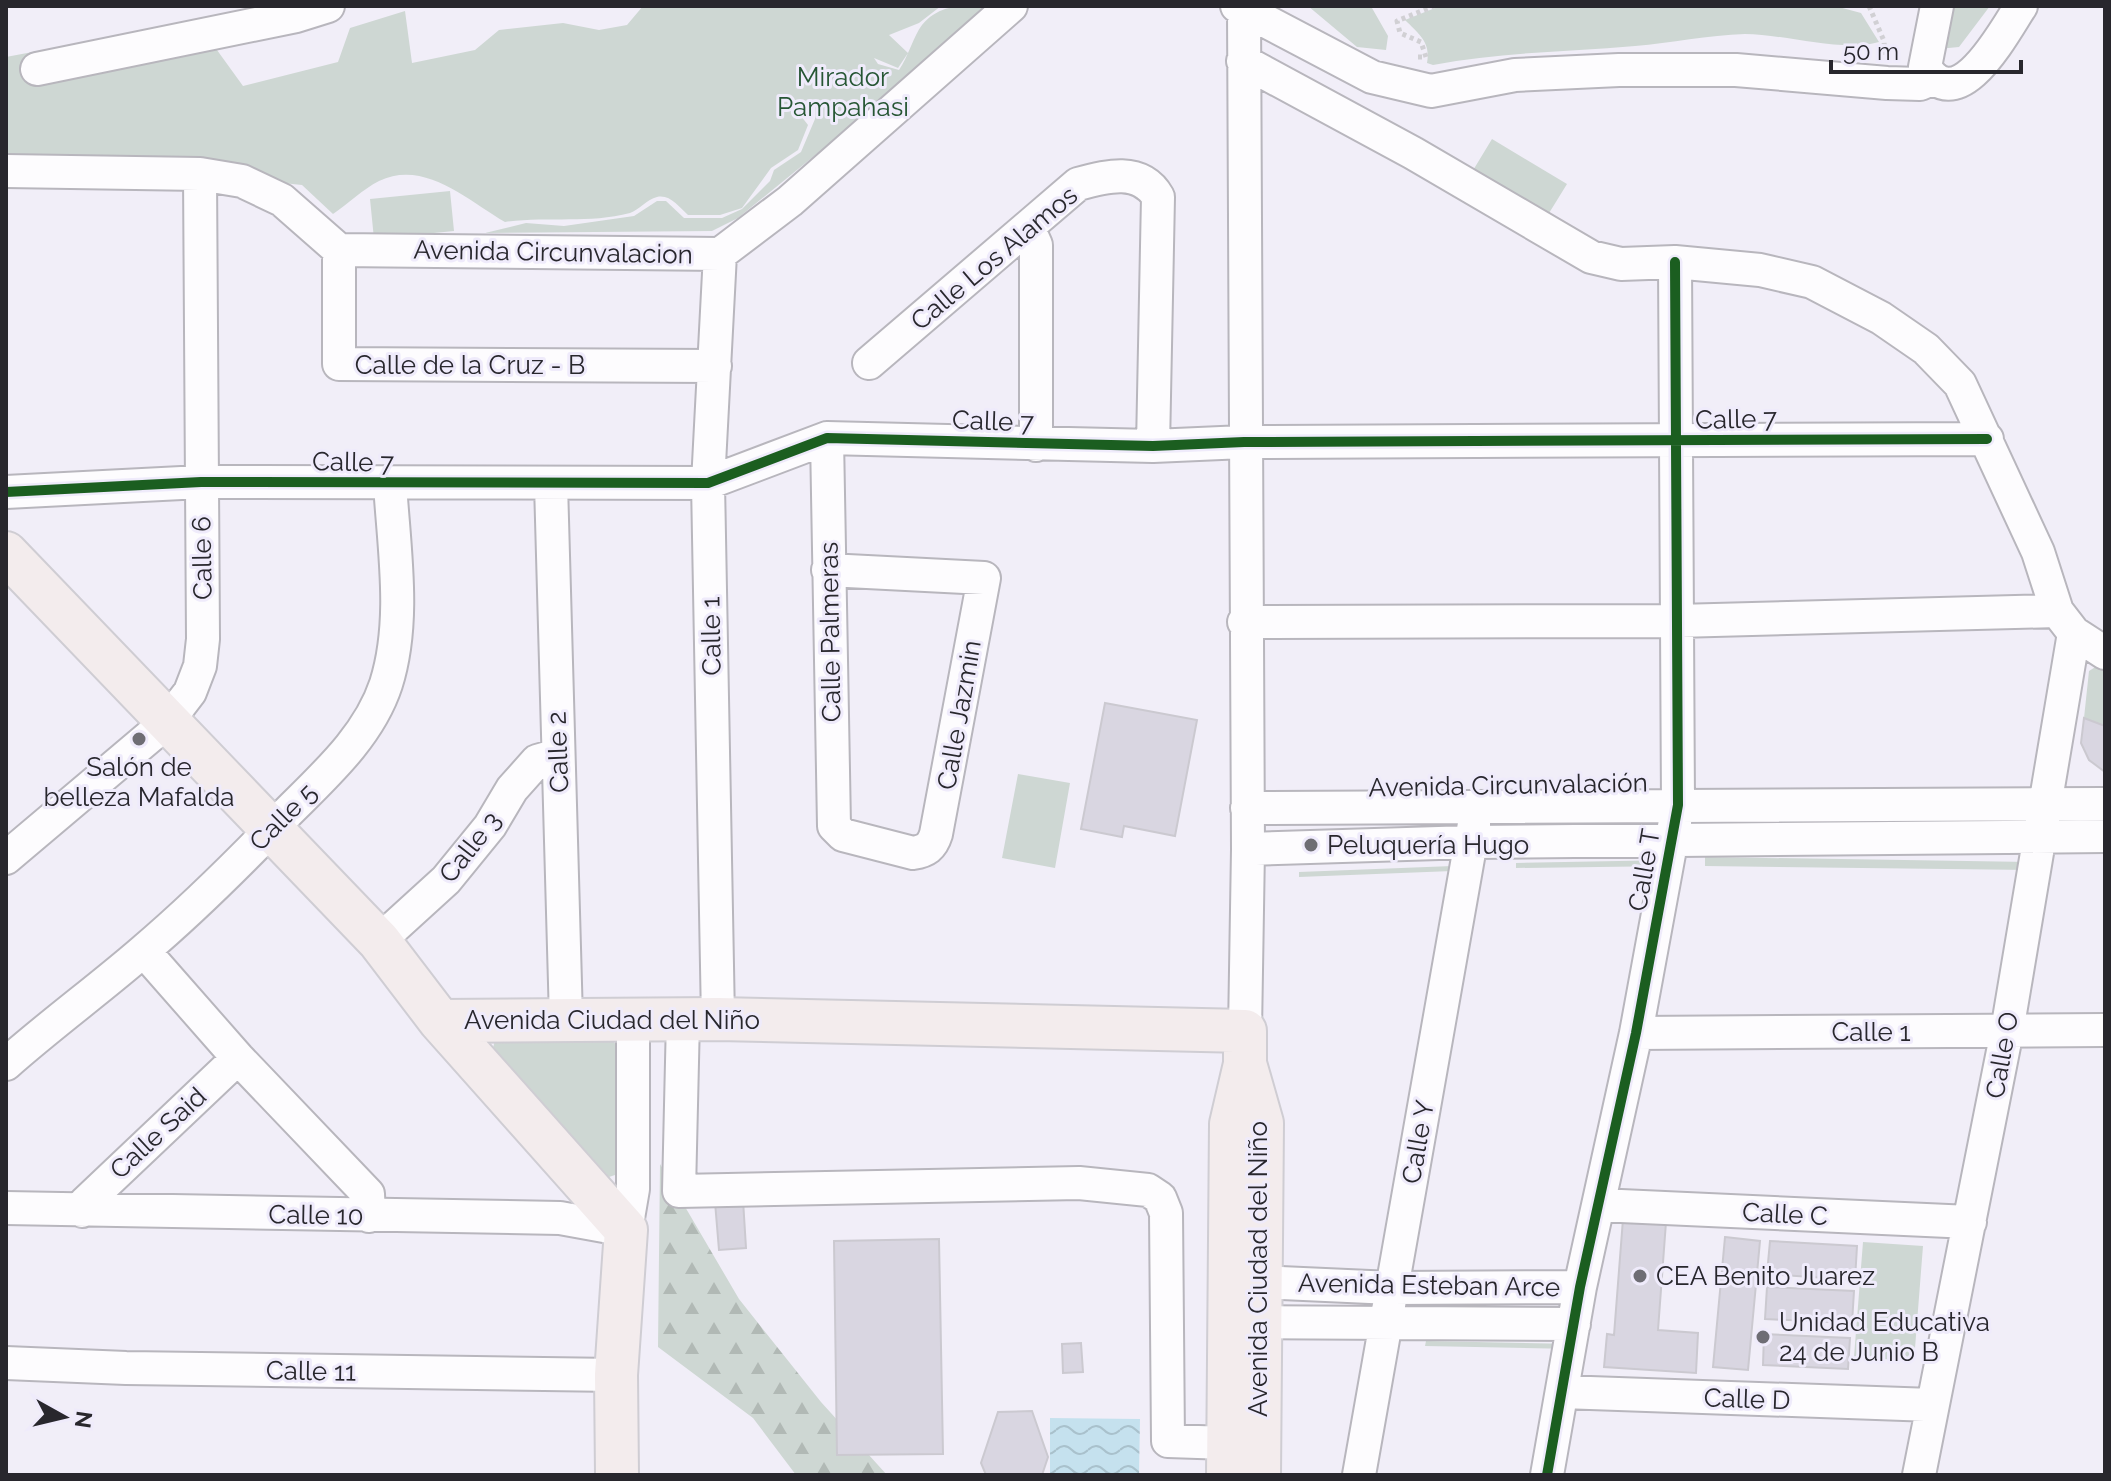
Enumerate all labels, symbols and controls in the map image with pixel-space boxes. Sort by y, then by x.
scale bar [1831,24,2021,74]
text: 50 m [1843,37,1899,66]
park label: Mirador Pampahasi [777,62,909,122]
street label: Calle Los Alamos [905,180,1083,336]
street label: Avenida Circunvalacion [413,235,693,269]
street label: Calle de la Cruz - B [355,350,585,380]
street label: Calle 7 [1695,403,1777,435]
street label: Calle 7 [952,405,1035,437]
street label: Calle 7 [312,446,394,478]
street label: Calle 6 [186,516,218,600]
street label: Calle Palmeras [813,542,847,722]
street label: Calle 1 [695,596,727,676]
street label: Calle Jazmin [931,638,987,792]
street label: Calle 2 [542,711,574,793]
marker: Salón de belleza Mafalda [130,730,148,748]
place label: Salón de belleza Mafalda [44,752,234,812]
street label: Avenida Circunvalación [1368,768,1648,802]
street label: Calle 5 [243,777,323,857]
street label: Calle 3 [433,805,507,889]
street label: Calle T [1622,826,1666,914]
place label: Peluquería Hugo [1327,830,1529,860]
marker: Peluquería Hugo [1302,836,1320,854]
street label: Avenida Ciudad del Niño [464,1005,760,1035]
street label: Calle O [1980,1009,2024,1101]
street label: Calle 1 [1831,1017,1911,1047]
street label: Calle Said [104,1081,212,1185]
street label: Calle Y [1396,1098,1440,1186]
street label: Avenida Ciudad del Niño [1243,1121,1273,1417]
street label: Calle C [1741,1197,1829,1231]
street label: Calle 10 [268,1199,364,1231]
place label: CEA Benito Juarez [1656,1261,1875,1291]
marker: CEA Benito Juarez [1631,1267,1649,1285]
street label: Avenida Esteban Arce [1298,1268,1560,1302]
place label: Unidad Educativa 24 de Junio B [1779,1307,1990,1367]
marker: Unidad Educativa 24 de Junio B [1754,1328,1772,1346]
street label: Calle 11 [266,1355,356,1387]
north arrow [24,1377,104,1457]
street label: Calle D [1703,1382,1791,1416]
text: N [70,1410,98,1430]

